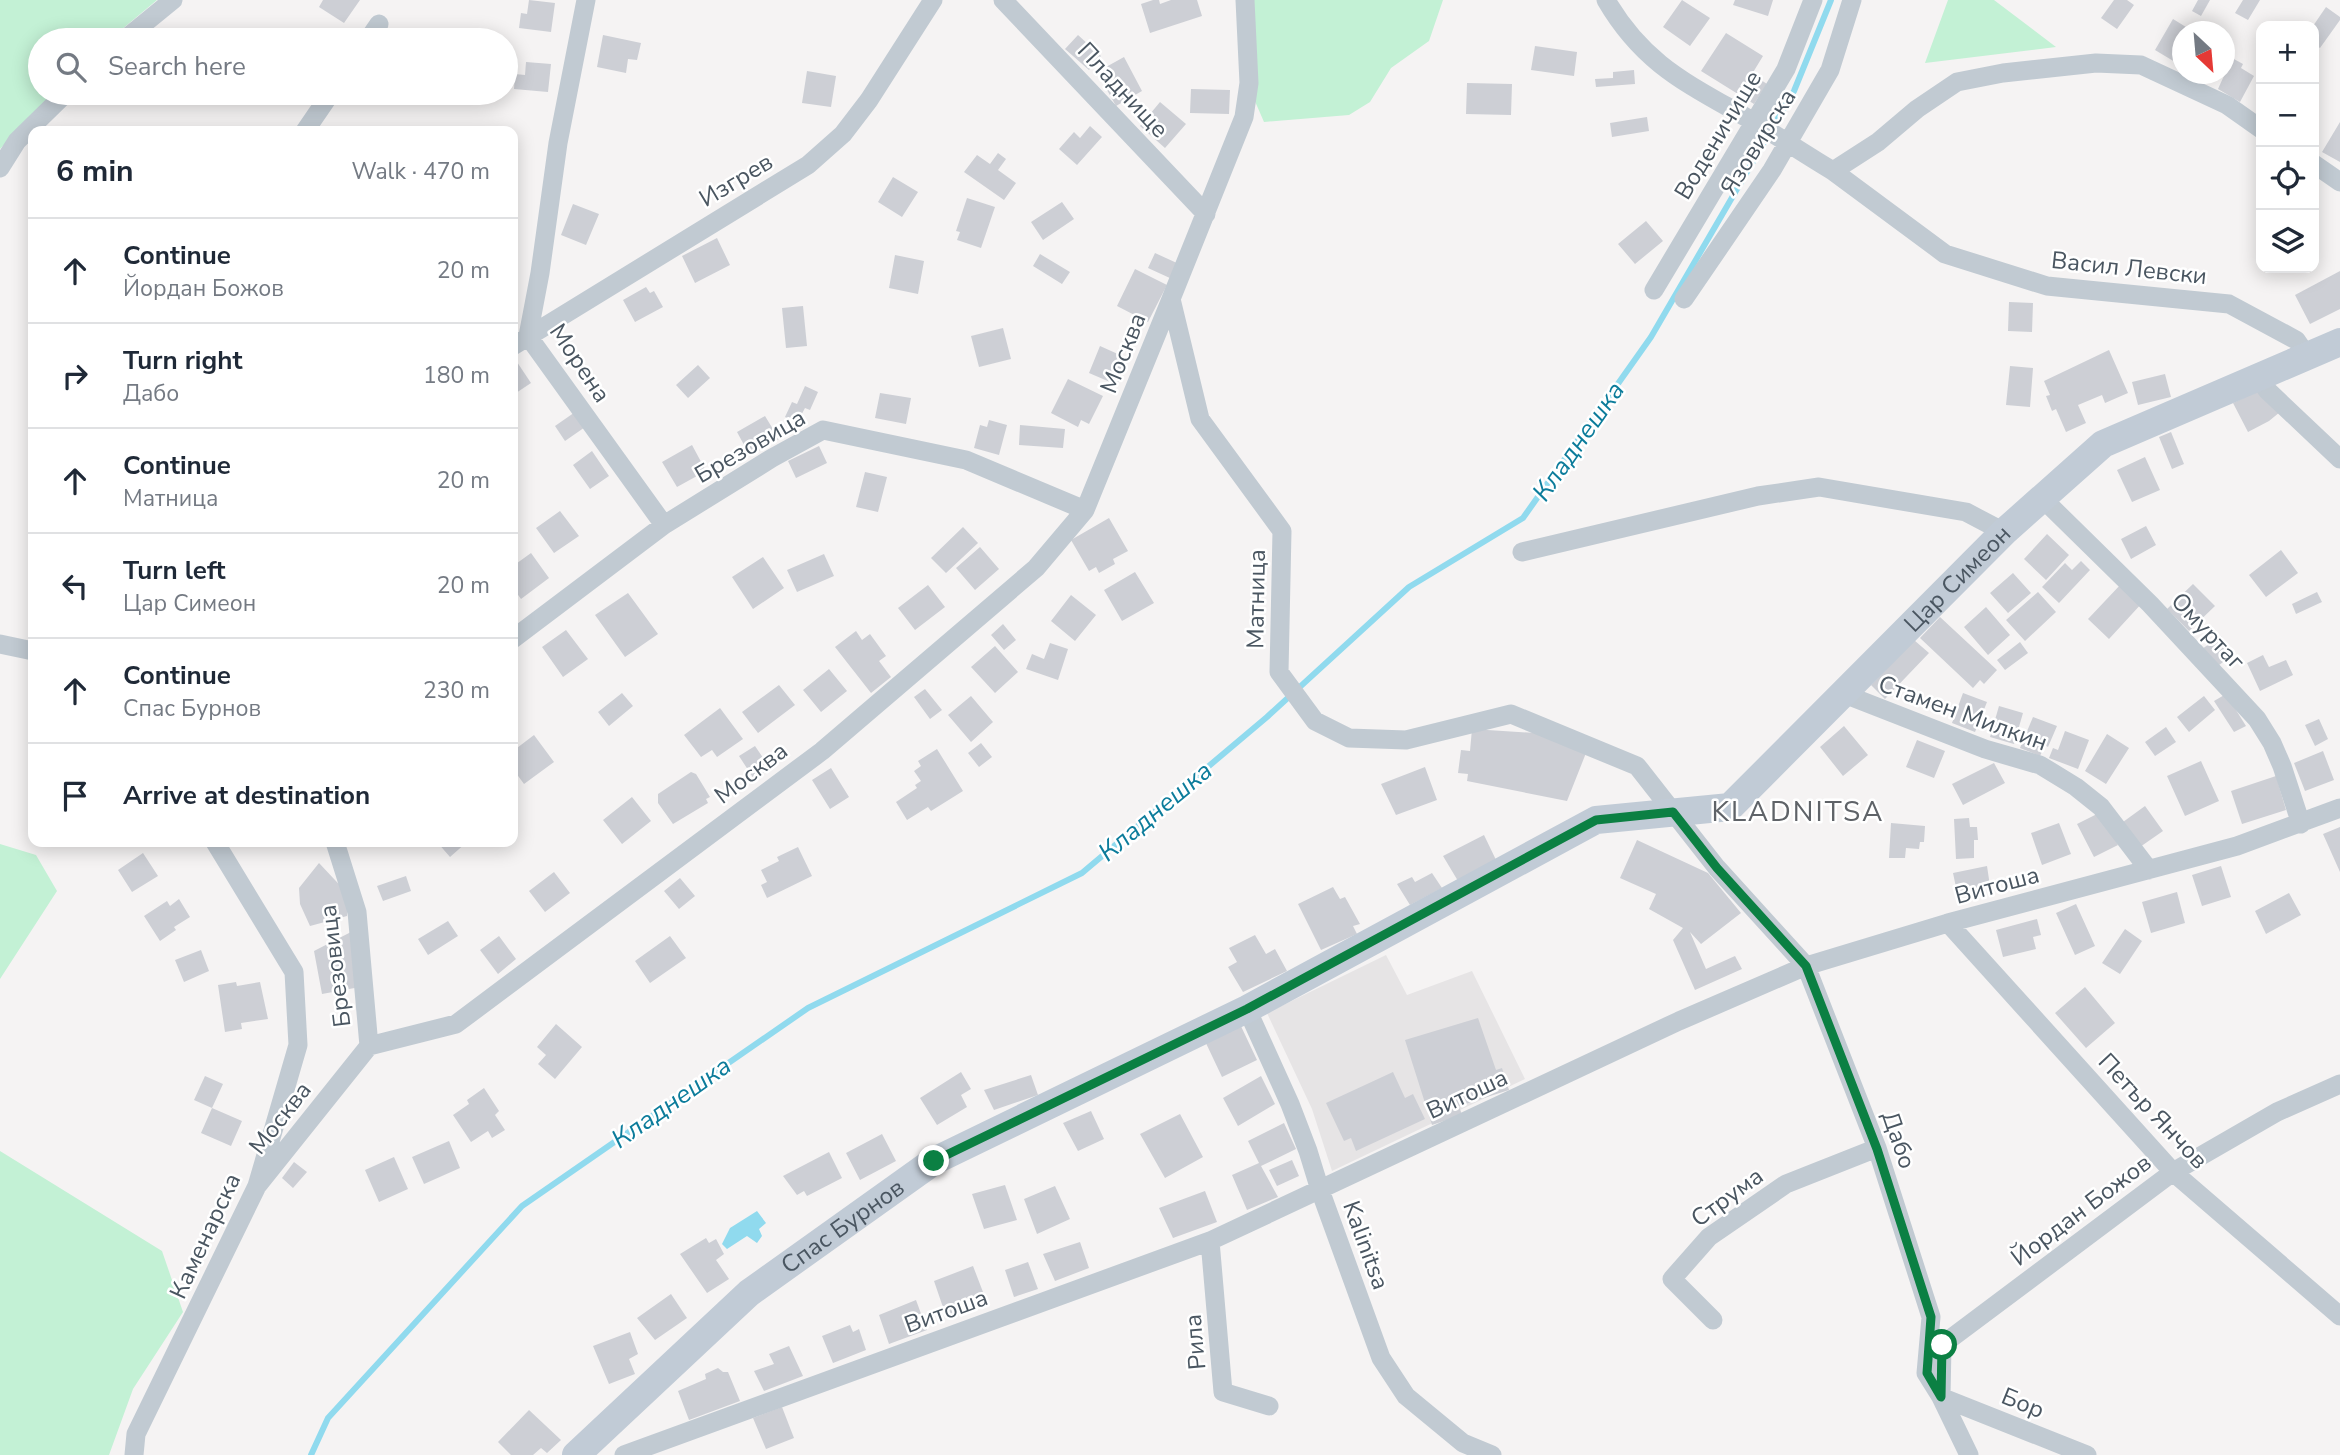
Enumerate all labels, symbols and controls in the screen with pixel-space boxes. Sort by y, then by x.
north arrow [2172,21,2235,84]
map controls [2256,21,2319,273]
button: + [2256,21,2319,84]
search box [28,28,518,105]
street label: Пладнище [1070,35,1176,145]
icon: search [52,48,90,86]
text: Search here [108,49,246,84]
street label: Воденичище [1667,65,1769,205]
street label: Язовирска [1713,83,1803,201]
button: − [2256,84,2319,147]
street label: Изгрев [693,146,779,214]
button: locate [2256,147,2319,210]
text: 6 min [56,151,134,192]
text: Walk · 470 m [351,156,490,187]
button: layers [2256,210,2319,273]
text: Continue [123,238,231,273]
street label: Васил Левски [2050,244,2208,292]
icon: ahead [56,252,94,290]
text: 20 m [437,255,490,286]
text: Йордан Божов [123,273,284,304]
street label: Москва [1092,308,1154,398]
street label: Морена [542,317,618,409]
text: Turn right [123,343,242,378]
icon: right [56,357,94,395]
text: 180 m [423,360,490,391]
water label: Кладнешка [1524,374,1633,508]
text: Дабо [123,378,179,409]
street label: Брезовица [689,401,811,491]
text: Continue [123,448,231,483]
icon: ahead [56,462,94,500]
text: 20 m [437,465,490,496]
text: Матница [123,483,218,514]
street label: Цар Симеон [1897,518,2018,639]
street label: Матница [1239,549,1273,649]
text: Turn left [123,553,226,588]
icon: left [56,567,94,605]
text: 20 m [437,570,490,601]
street label: Омуртаг [2164,585,2252,677]
text: Цар Симеон [123,588,256,619]
text: Continue [123,658,231,693]
street label: Стамен Милкин [1874,668,2052,758]
icon: ahead [56,672,94,710]
text: 230 m [423,675,490,706]
text: Спас Бурнов [123,693,261,724]
street label: Москва [708,735,794,811]
water label: Кладнешка [1091,753,1220,869]
icon: arrive [56,777,94,815]
text: Arrive at destination [123,778,370,813]
district label: KLADNITSA [1712,793,1884,831]
street label: Витоша [1951,858,2043,912]
street label: Брезовица [312,903,358,1029]
street label: Петър Янчов [2091,1046,2215,1176]
water label: Кладнешка [604,1048,738,1157]
street label: Витоша [1421,1061,1513,1127]
street label: Москва [241,1075,319,1161]
street label: Дабо [1874,1107,1924,1173]
route end [918,1145,949,1176]
street label: Йордан Божов [2004,1147,2158,1273]
street label: Струма [1684,1160,1770,1234]
street label: Каменарска [162,1168,248,1304]
street label: Спас Бурнов [775,1171,911,1281]
street label: Kalinitsa [1335,1196,1397,1294]
street label: Витоша [900,1281,992,1341]
street label: Рила [1177,1313,1213,1371]
route start [1926,1329,1957,1360]
street label: Бор [1997,1380,2049,1426]

